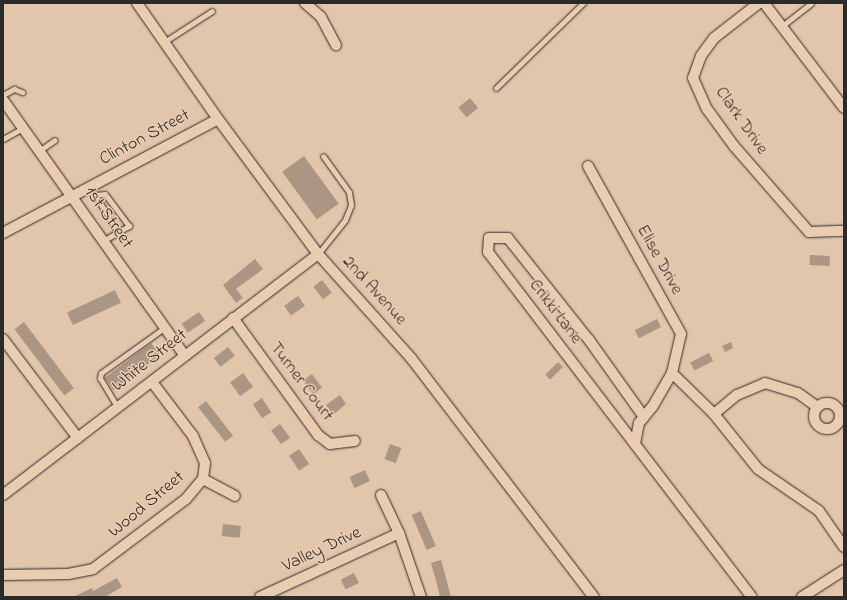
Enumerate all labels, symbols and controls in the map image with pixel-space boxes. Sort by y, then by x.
street label: Clark Drive [710,83,772,159]
street label: Clinton Street [96,105,194,171]
street label: 1st Street [79,183,137,253]
street label: Elise Drive [631,221,687,299]
street label: 2nd Avenue [337,252,411,330]
street label: Crikki Lane [524,275,586,349]
street label: White Street [108,325,192,397]
street label: Turner Court [264,338,338,426]
street label: Wood Street [105,467,189,543]
street label: Valley Drive [279,522,365,578]

